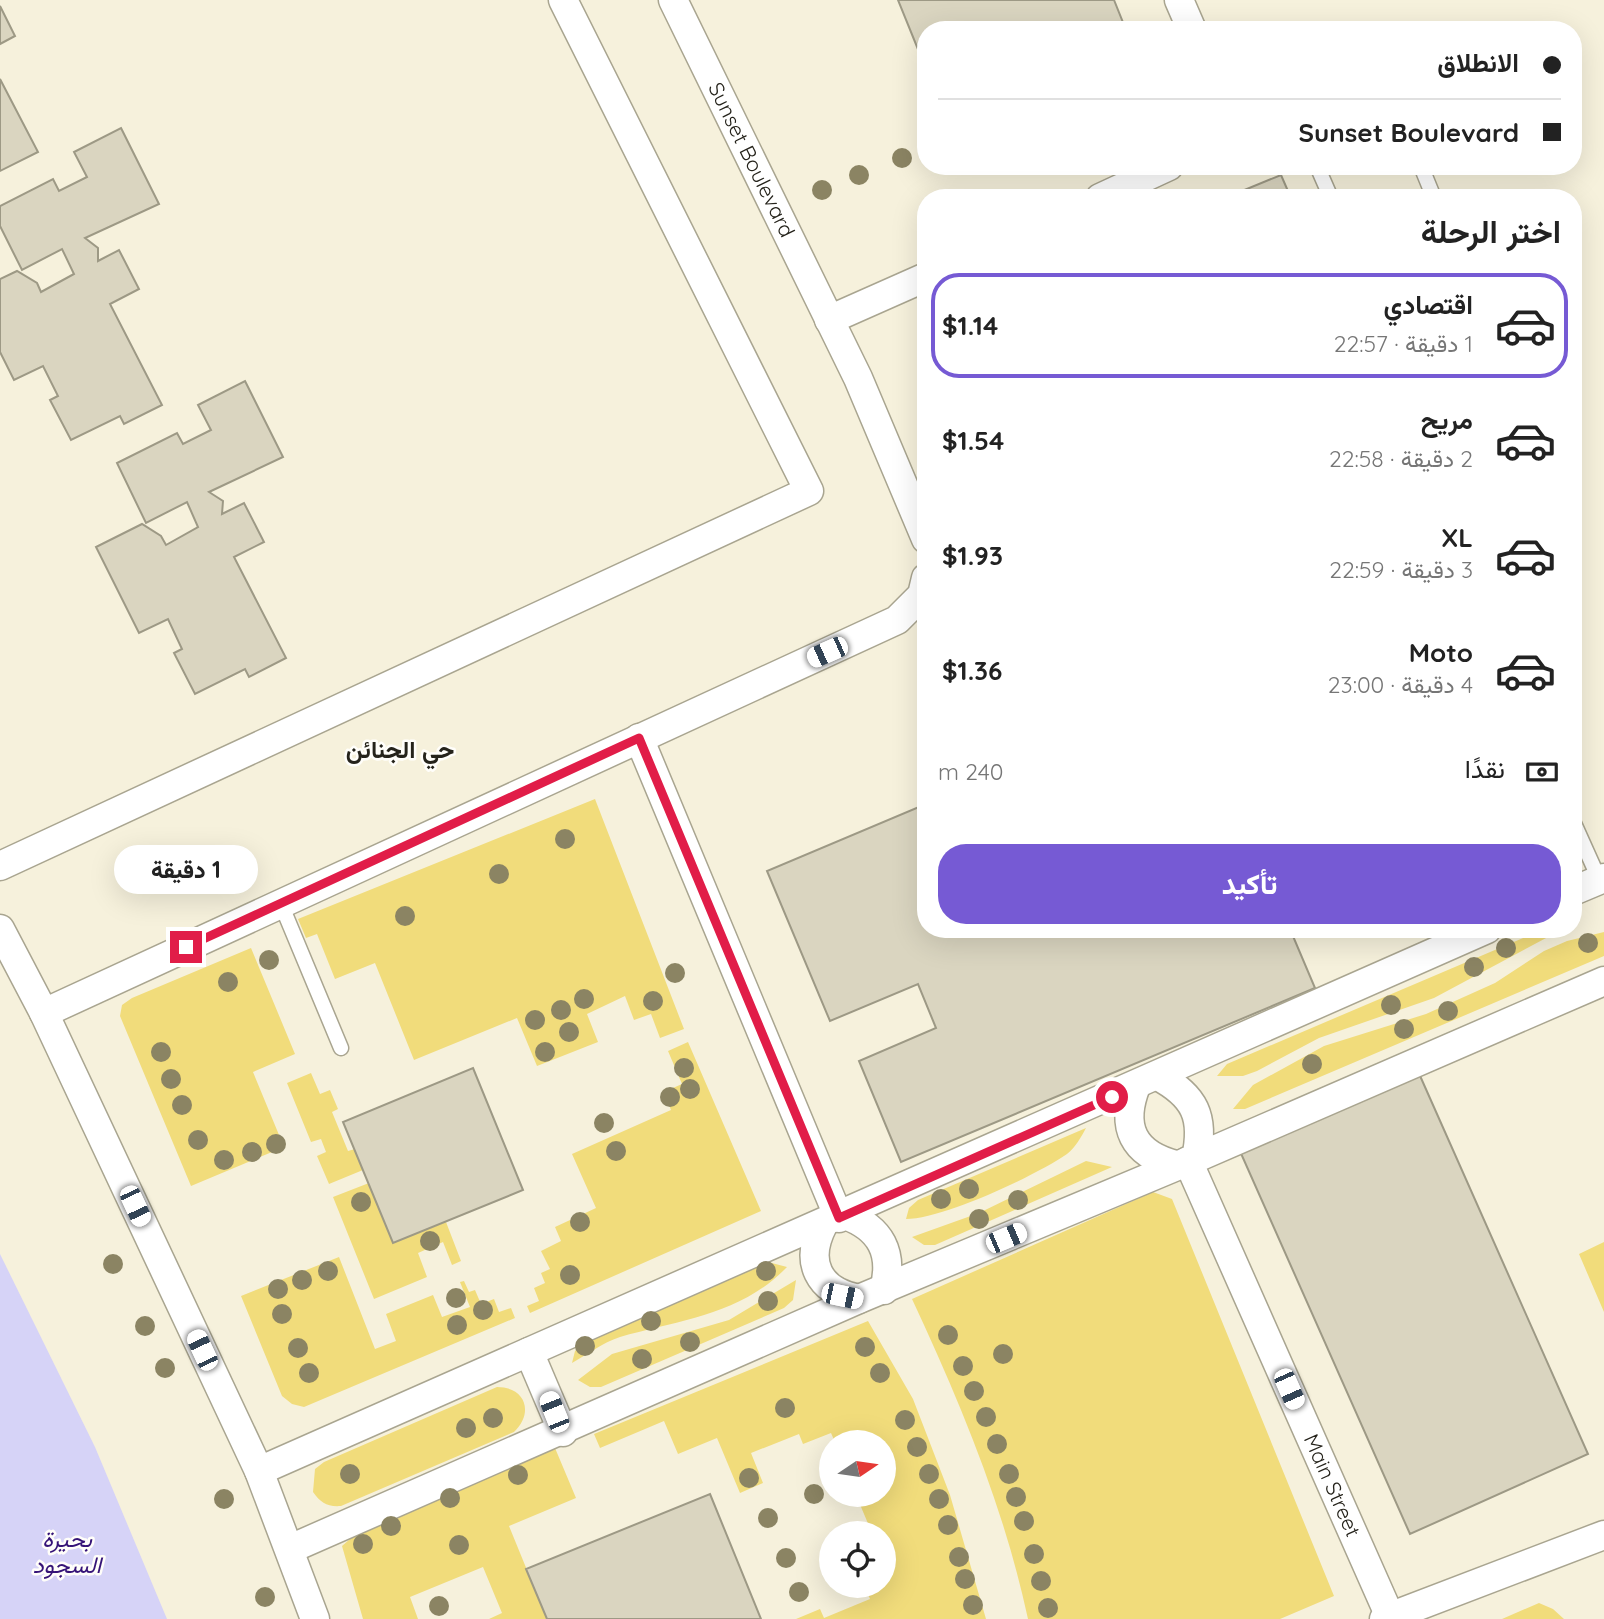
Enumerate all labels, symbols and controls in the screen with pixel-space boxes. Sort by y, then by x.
text: الانطلاق [1437,46,1519,79]
street label: Sunset Boulevard [703,78,801,241]
text: Sunset Boulevard [1299,116,1519,149]
text: اختر الرحلة [1421,211,1561,251]
text: اقتصادي [1384,288,1473,321]
icon: car [1494,294,1557,357]
text: $1.14 [942,309,998,342]
text: 1 دقيقة · 22:57 [1334,329,1473,358]
text: مريح [1421,403,1473,436]
icon: car [1494,409,1557,472]
text: $1.54 [942,424,1004,457]
text: 2 دقيقة · 22:58 [1329,444,1473,473]
text: XL [1441,521,1473,554]
icon: car [1494,524,1557,587]
text: $1.93 [942,539,1003,572]
text: 3 دقيقة · 22:59 [1329,555,1473,584]
car [804,634,851,670]
text: Moto [1409,636,1473,669]
icon: car [1494,639,1557,702]
text: $1.36 [942,654,1002,687]
text: 4 دقيقة · 23:00 [1328,670,1473,699]
district label: حي الجنائن [346,734,454,770]
text: نقدًا [1465,752,1505,785]
icon: cash [1523,753,1561,791]
text: 240 m [938,757,1003,786]
button: تأكيد [938,844,1561,924]
callout: 1 دقيقة [114,846,258,894]
text: 1 دقيقة [151,855,221,884]
route end [170,931,202,963]
route start [1096,1081,1128,1113]
car [117,1183,154,1229]
car [983,1220,1030,1256]
car [820,1281,865,1311]
car [184,1327,221,1373]
car [1271,1366,1308,1412]
car [537,1389,572,1435]
north arrow [819,1430,896,1507]
map controls [819,1430,896,1598]
street label: Main Street [1299,1430,1367,1541]
button: locate [819,1521,896,1598]
water label: بحيرة السجود [33,1524,104,1580]

